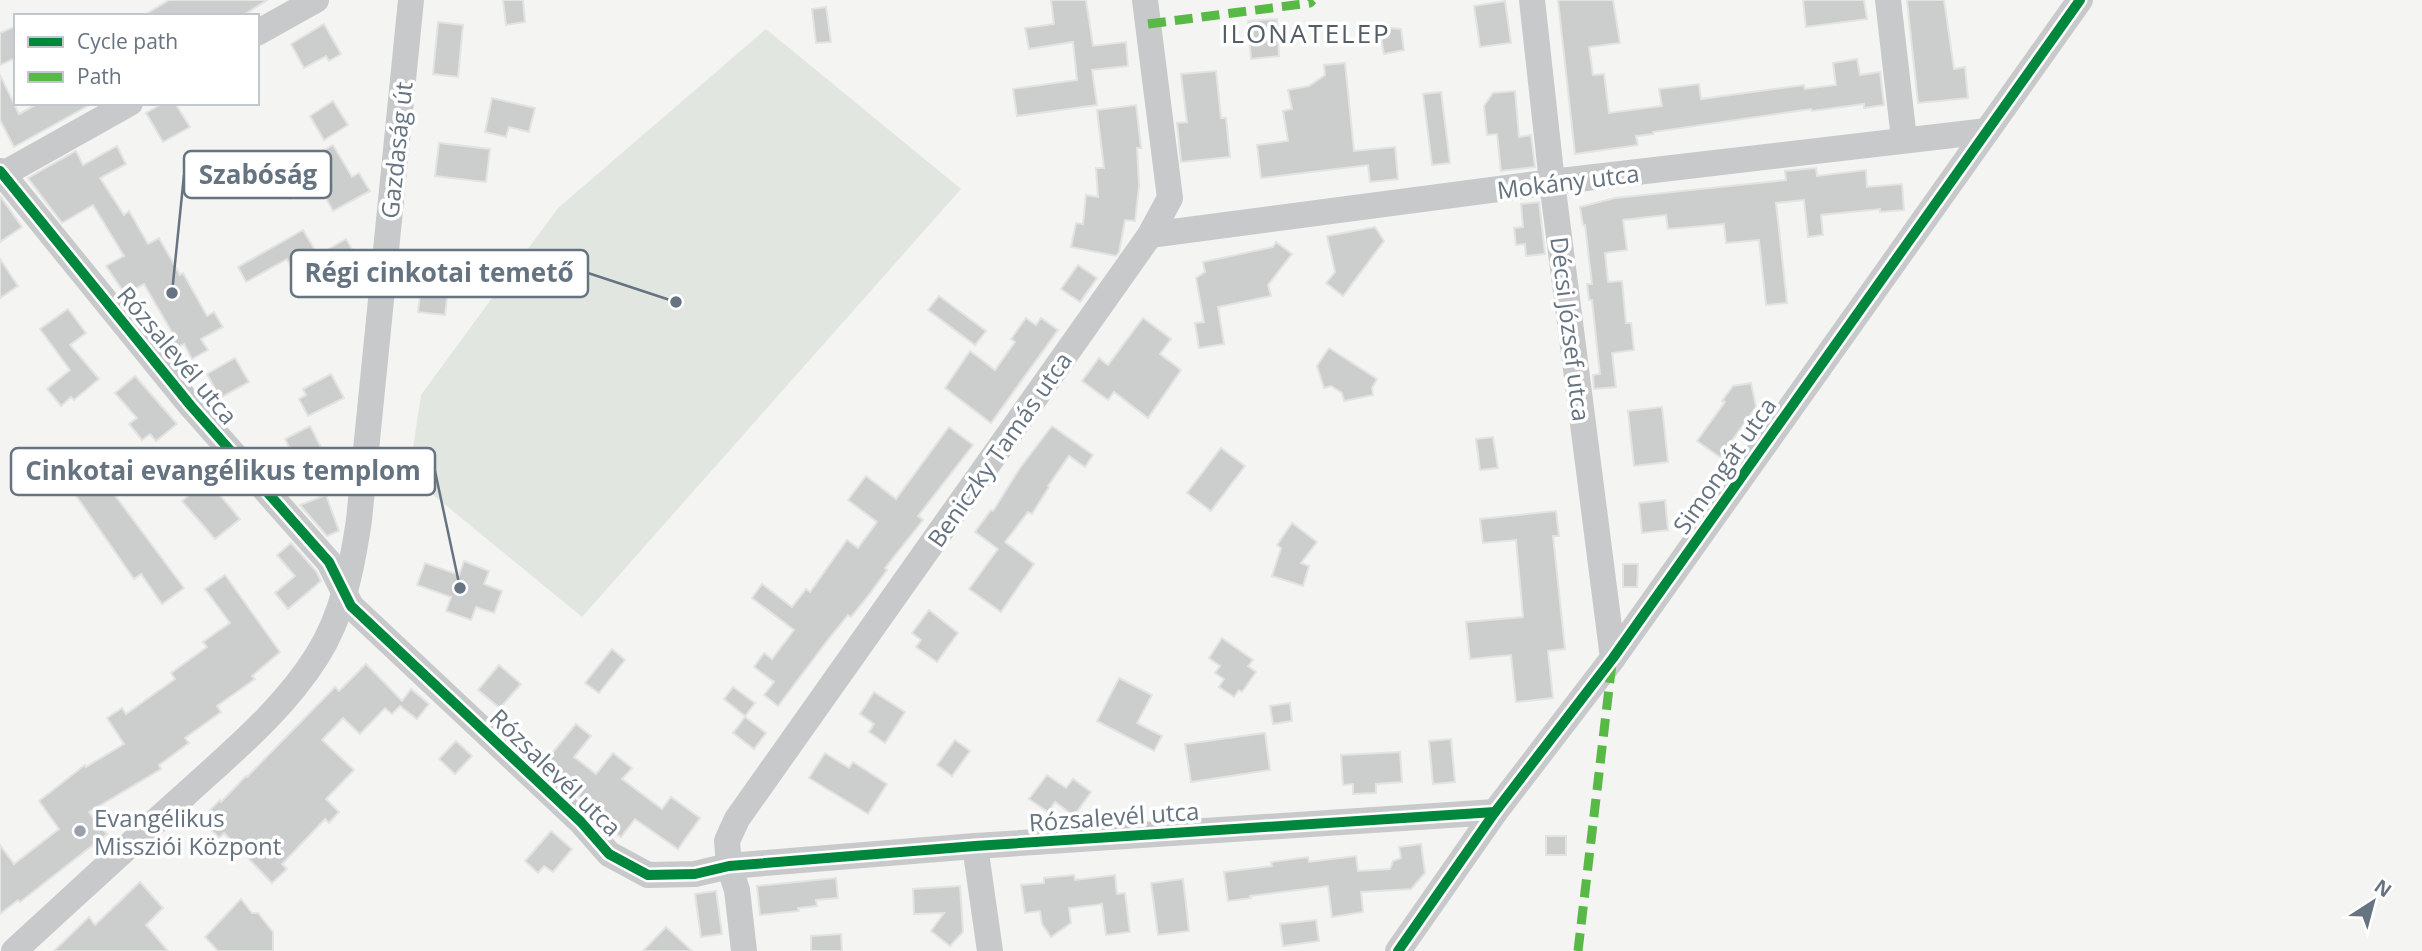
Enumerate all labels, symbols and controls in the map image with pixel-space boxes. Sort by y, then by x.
legend [14,14,259,105]
district label: ILONATELEP [1221,15,1391,51]
text: Cycle path [77,27,178,55]
text: Path [77,62,122,90]
street label: Gazdaság út [372,80,420,220]
callout: Szabóság [184,151,331,198]
text: Szabóság [199,156,318,192]
street label: Mokány utca [1495,156,1641,206]
street label: Décsi József utca [1543,235,1599,423]
callout: Régi cinkotai temető [291,250,588,297]
text: Régi cinkotai temető [304,254,574,290]
street label: Rózsalevél utca [111,279,245,431]
street label: Beniczky Tamás utca [919,345,1079,553]
street label: Simongát utca [1665,390,1783,540]
callout: Cinkotai evangélikus templom [11,448,435,495]
text: Cinkotai evangélikus templom [25,452,421,488]
street label: Rózsalevél utca [483,701,629,843]
street label: Rózsalevél utca [1028,794,1200,838]
place label: Evangélikus Missziói Központ [94,801,281,862]
marker: Evangélikus Missziói Központ [72,823,88,839]
north arrow [2338,867,2408,937]
text: N [2369,873,2397,903]

